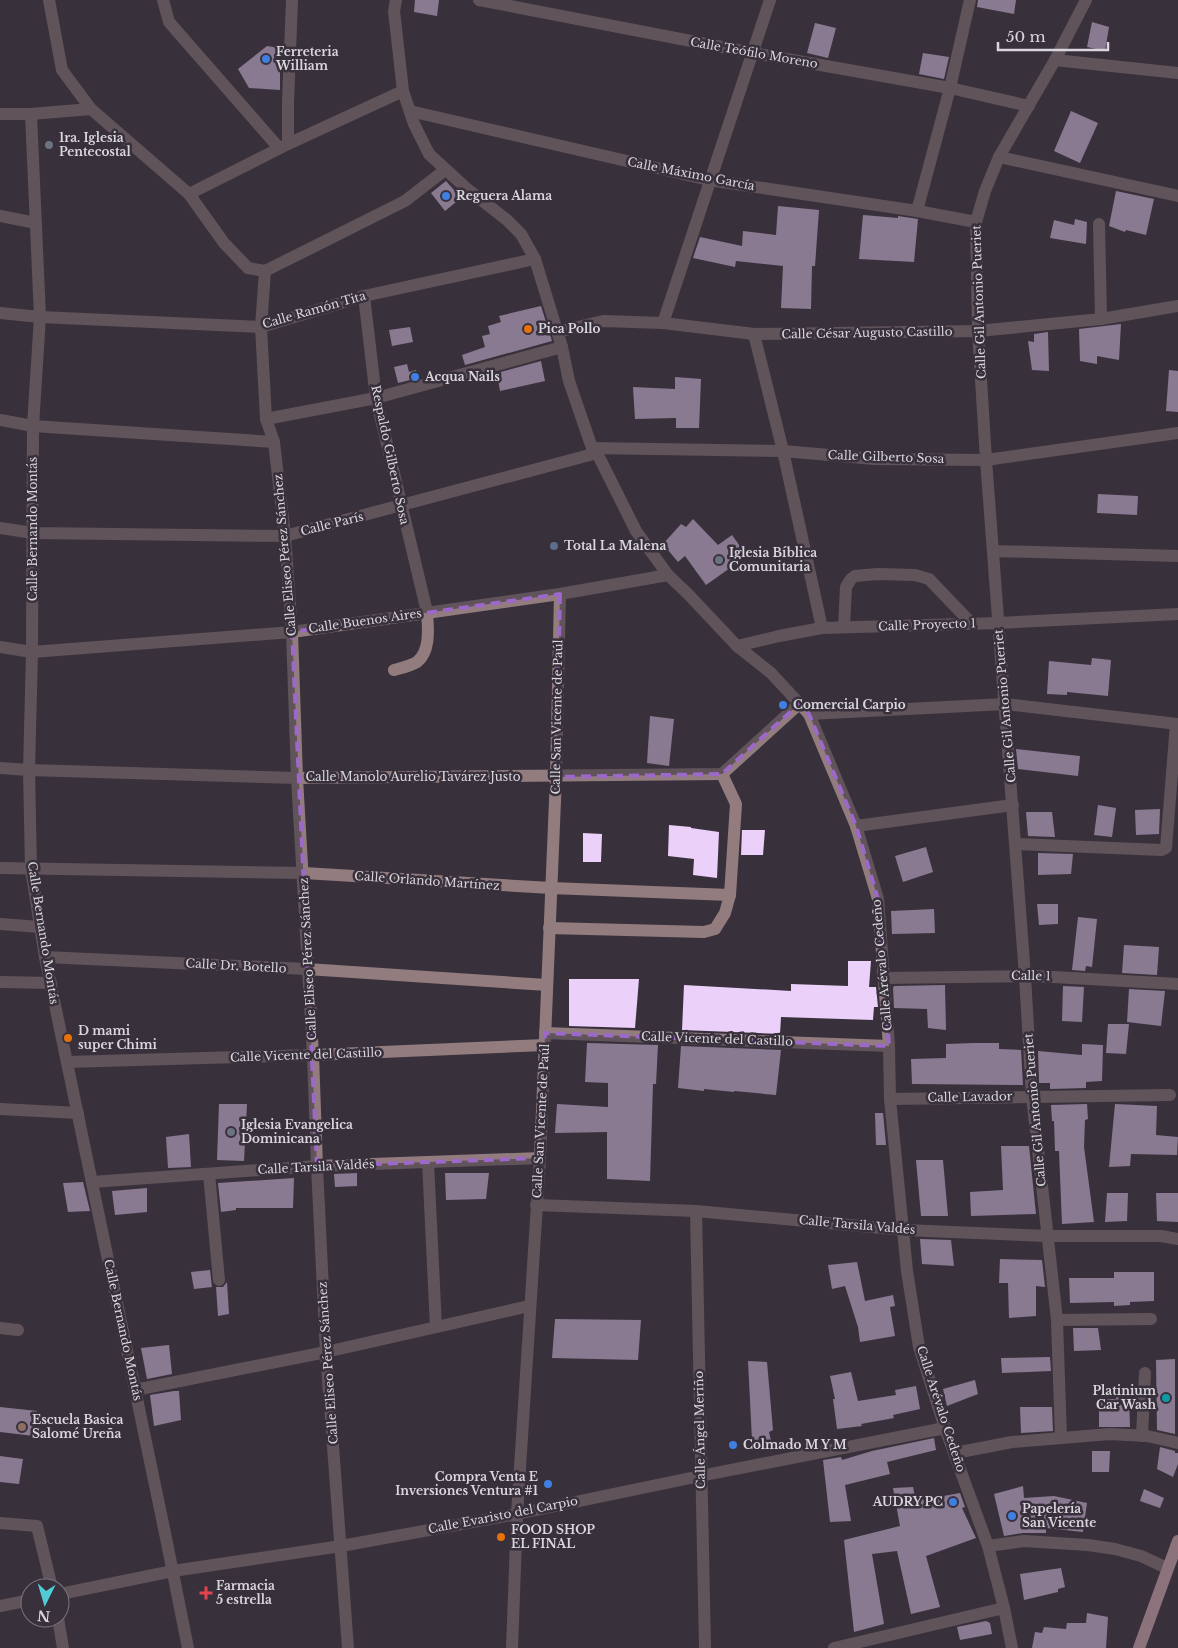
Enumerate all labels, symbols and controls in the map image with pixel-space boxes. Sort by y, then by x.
scale bar [998,20,1108,52]
text: 50 m [1006,27,1046,46]
street label: Calle Teófilo Moreno [689,34,819,71]
place label: Ferreteria William [275,44,339,73]
marker: Ferreteria William [260,53,272,65]
place label: 1ra. Iglesia Pentecostal [59,130,131,159]
marker: 1ra. Iglesia Pentecostal [43,139,55,151]
street label: Calle Máximo García [626,154,756,193]
place label: Reguera Alama [456,188,552,203]
marker: Reguera Alama [440,190,452,202]
street label: Calle Gil Antonio Pueriet [968,224,989,379]
street label: Calle Ramón Tita [260,287,368,331]
place label: Pica Pollo [538,321,601,336]
marker: Pica Pollo [522,323,534,335]
street label: Calle César Augusto Castillo [781,324,953,341]
place label: Acqua Nails [424,369,500,384]
marker: Acqua Nails [409,371,421,383]
street label: Respaldo Gilberto Sosa [368,384,413,526]
street label: Calle Gilberto Sosa [827,447,945,466]
street label: Calle Bernando Montás [25,457,40,601]
street label: Calle Eliseo Pérez Sánchez [270,473,299,637]
street label: Calle París [299,508,365,539]
place label: Total La Malena [564,538,667,553]
marker: Total La Malena [548,540,560,552]
place label: Iglesia Bíblica Comunitaria [729,545,817,574]
marker: Iglesia Bíblica Comunitaria [713,554,725,566]
street label: Calle Buenos Aires [307,605,423,636]
street label: Calle Proyecto 1 [878,615,976,634]
street label: Calle Gil Antonio Pueriet [990,628,1019,783]
street label: Calle San Vicente de Paúl [548,639,565,795]
place label: Comercial Carpio [793,697,906,712]
marker: Comercial Carpio [777,699,789,711]
street label: Calle Manolo Aurelio Tavárez Justo [305,769,521,784]
street label: Calle Bernando Montás [25,860,62,1005]
street label: Calle Orlando Martínez [354,868,500,893]
street label: Calle Eliseo Pérez Sánchez [296,877,319,1041]
street label: Calle Arévalo Cedeño [868,898,895,1032]
street label: Calle Dr. Botello [185,955,287,976]
street label: Calle 1 [1011,968,1051,983]
place label: D mami super Chimi [78,1023,157,1052]
street label: Calle Vicente del Castillo [641,1028,793,1049]
marker: D mami super Chimi [62,1032,74,1044]
street label: Calle Gil Antonio Pueriet [1020,1032,1049,1187]
street label: Calle San Vicente de Paúl [529,1043,552,1199]
street label: Calle Vicente del Castillo [230,1044,382,1065]
street label: Calle Lavador [927,1088,1013,1105]
place label: Iglesia Evangelica Dominicana [241,1117,353,1146]
marker: Iglesia Evangelica Dominicana [225,1126,237,1138]
street label: Calle Tarsila Valdés [257,1156,375,1177]
street label: Calle Tarsila Valdés [798,1212,916,1237]
street label: Calle Bernando Montás [101,1258,146,1402]
street label: Calle Eliseo Pérez Sánchez [314,1281,341,1445]
street label: Calle Arévalo Cedeño [914,1344,969,1474]
street label: Calle Ángel Meriño [690,1371,708,1489]
place label: Platinium Car Wash [1092,1383,1157,1412]
marker: Platinium Car Wash [1160,1392,1172,1404]
place label: Escuela Basica Salomé Ureña [32,1412,124,1441]
marker: Escuela Basica Salomé Ureña [16,1421,28,1433]
place label: Colmado M Y M [743,1437,847,1452]
marker: Colmado M Y M [727,1439,739,1451]
place label: Compra Venta E Inversiones Ventura #1 [395,1469,538,1498]
marker: Compra Venta E Inversiones Ventura #1 [542,1478,554,1490]
street label: Calle Evaristo del Carpio [427,1493,579,1536]
place label: AUDRY PC [872,1494,943,1509]
marker: AUDRY PC [947,1496,959,1508]
place label: Papelería San Vicente [1022,1501,1096,1530]
marker: Papelería San Vicente [1006,1510,1018,1522]
place label: FOOD SHOP EL FINAL [511,1522,595,1551]
marker: FOOD SHOP EL FINAL [495,1531,507,1543]
north arrow [20,1578,70,1628]
place label: Farmacia 5 estrella [216,1578,275,1607]
marker: Farmacia 5 estrella [200,1587,212,1599]
text: N [37,1606,51,1625]

